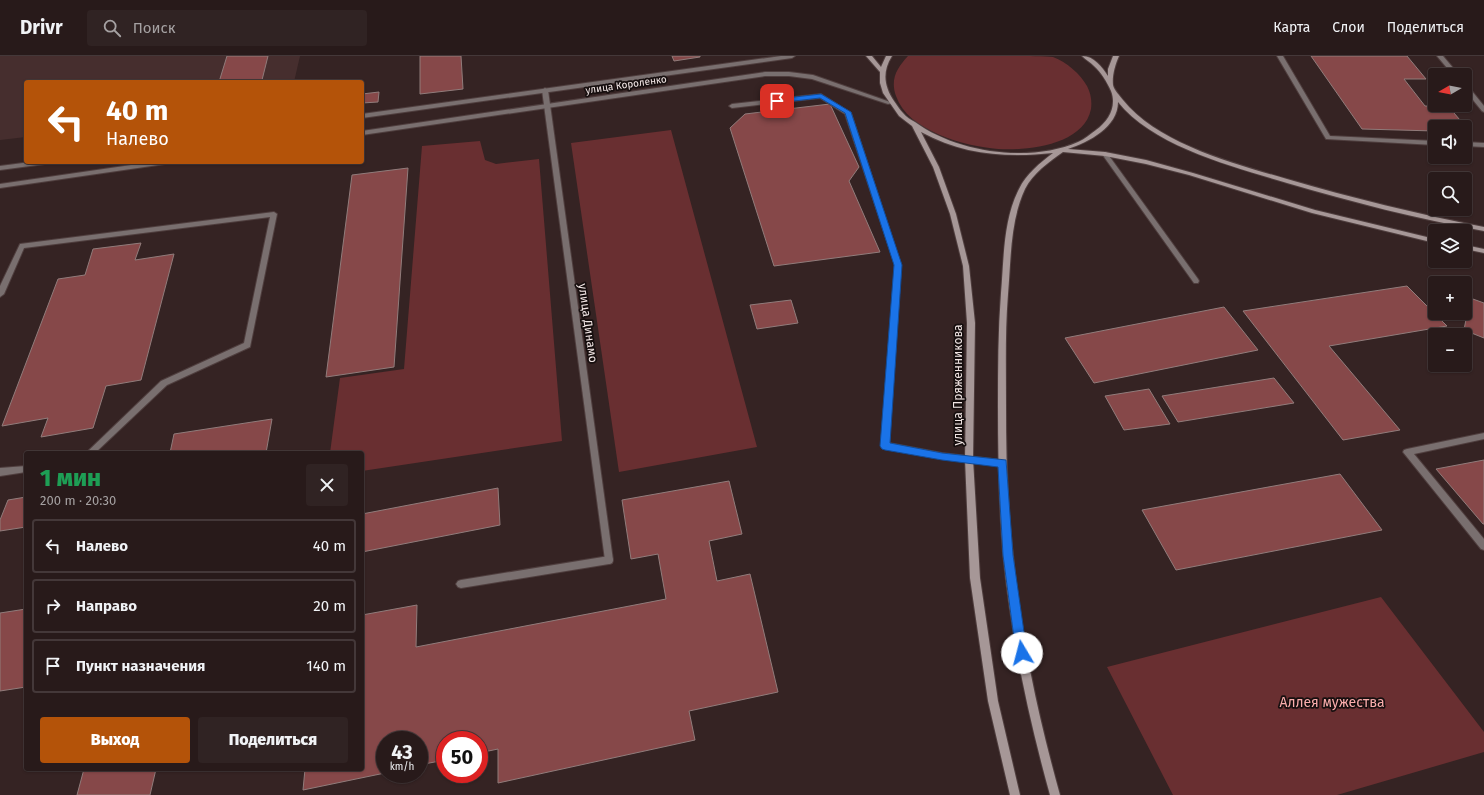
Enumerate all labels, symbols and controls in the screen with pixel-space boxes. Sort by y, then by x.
search box [87,10,367,46]
text: Drivr [20,16,63,39]
icon: search [101,17,123,39]
text: Поиск [133,19,176,37]
text: Карта [1273,19,1310,36]
text: Слои [1332,19,1365,36]
text: Поделиться [1387,19,1464,36]
north arrow [1428,68,1472,112]
map controls [1428,68,1472,372]
street label: улица Короленко [585,73,668,97]
pin [760,84,794,118]
icon: arrive [766,90,788,112]
text: 40 m [106,94,169,127]
icon: left [40,96,92,148]
button: sound [1428,120,1472,164]
text: Налево [106,128,169,150]
button: search [1428,172,1472,216]
button: layers [1428,224,1472,268]
button: + [1428,276,1472,320]
street label: улица Динамо [576,282,600,364]
street label: улица Пряженникова [951,324,965,446]
button: − [1428,328,1472,372]
text: 1 мин [40,464,101,492]
button: close [306,464,348,506]
text: 200 m · 20:30 [40,493,116,508]
icon: left [42,535,64,557]
text: Налево [76,537,128,555]
text: 40 m [313,537,346,555]
icon: right [42,595,64,617]
text: Направо [76,597,137,615]
text: 20 m [313,597,346,615]
position arrow [1001,632,1043,674]
icon: arrive [42,655,64,677]
text: Пункт назначения [76,657,205,675]
text: 140 m [306,657,346,675]
park label: Аллея мужества [1279,694,1385,711]
button: Выход [40,717,190,763]
button: Поделиться [198,717,348,763]
speed limit sign: 50 [436,731,488,783]
text: 43 [391,740,413,764]
text: km/h [390,761,414,773]

